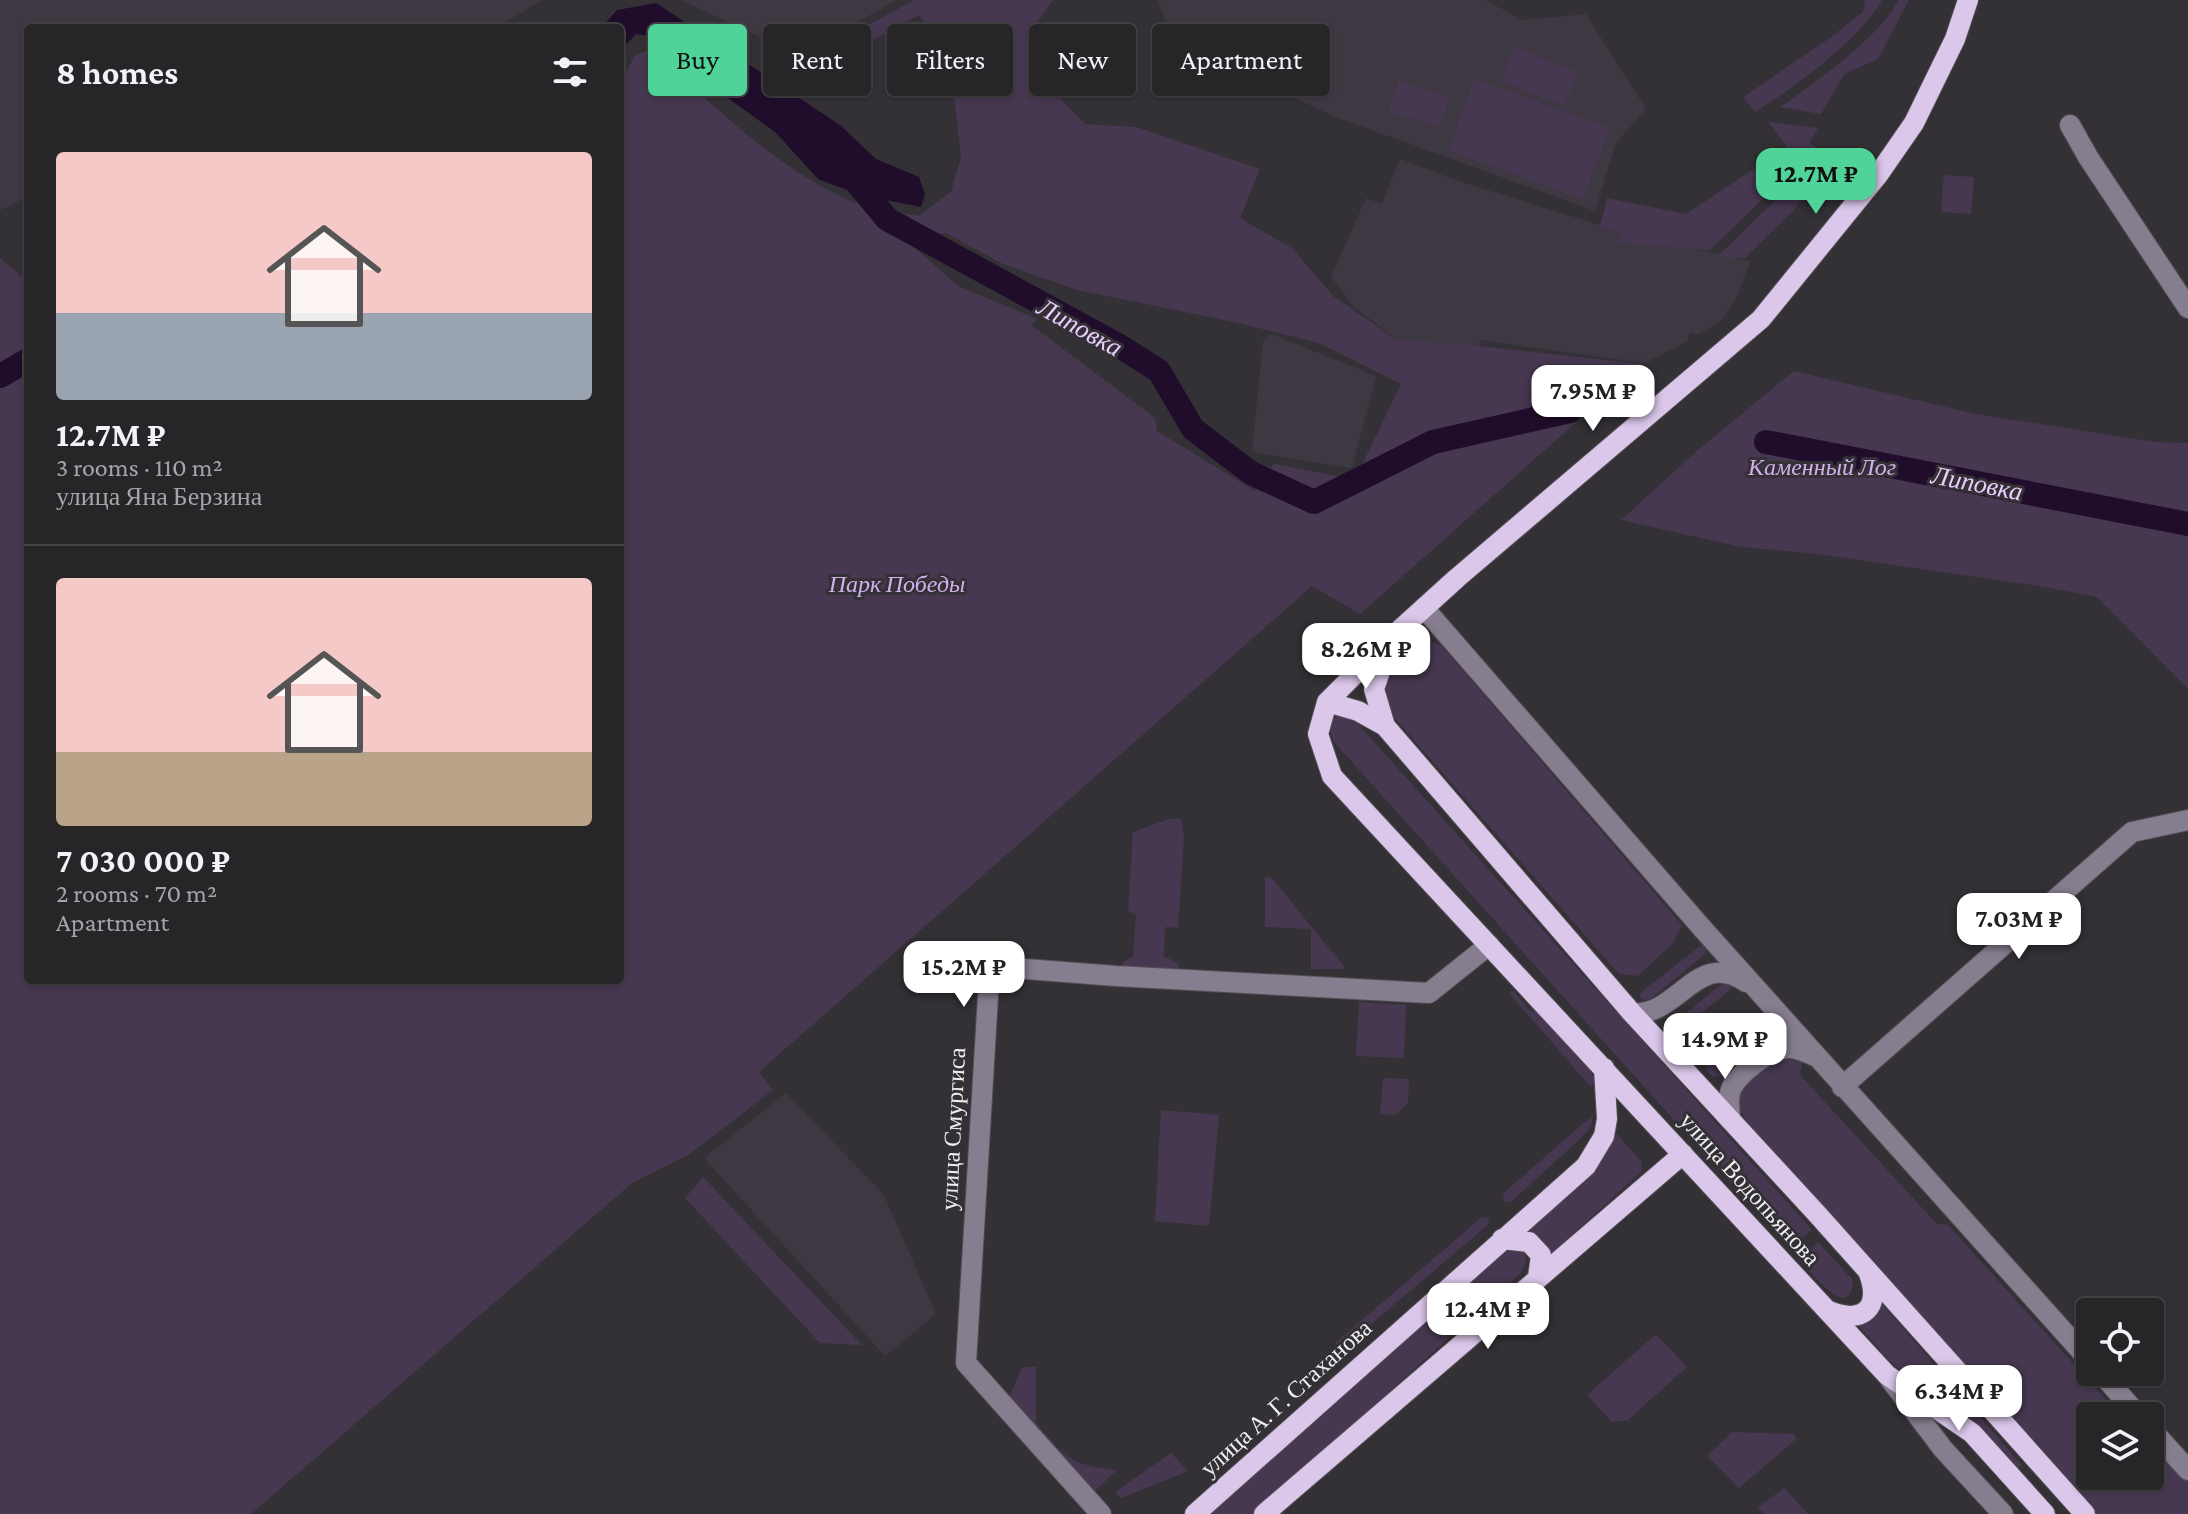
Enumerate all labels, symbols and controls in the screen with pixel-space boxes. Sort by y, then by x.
chip: Buy [648,24,747,96]
chip: Rent [763,24,871,96]
chip: Filters [887,24,1013,96]
chip: New [1029,24,1136,96]
chip: Apartment [1152,24,1330,96]
icon: filters [548,50,592,94]
text: 8 homes [56,54,178,91]
pin: 12.7M ₽ [1742,148,1890,216]
text: 12.7M ₽ [1774,159,1858,188]
icon: home [252,204,396,348]
water label: Липовка [1031,292,1127,363]
pin: 7.95M ₽ [1519,365,1667,433]
text: 7.95M ₽ [1550,376,1636,405]
text: 12.7M ₽ [56,416,166,453]
text: 3 rooms · 110 m² [56,453,223,482]
park label: Каменный Лог [1747,453,1896,480]
water label: Липовка [1928,460,2025,507]
text: улица Яна Берзина [56,482,262,511]
park label: Парк Победы [828,570,965,597]
pin: 8.26M ₽ [1292,623,1440,691]
icon: home [252,630,396,774]
text: 8.26M ₽ [1320,634,1412,663]
text: 7 030 000 ₽ [56,842,230,879]
text: 2 rooms · 70 m² [56,879,217,908]
pin: 7.03M ₽ [1945,893,2093,961]
text: 7.03M ₽ [1975,904,2063,933]
text: Apartment [56,908,169,937]
pin: 15.2M ₽ [890,941,1038,1009]
text: 15.2M ₽ [922,952,1006,981]
pin: 14.9M ₽ [1651,1013,1799,1081]
text: 14.9M ₽ [1682,1024,1768,1053]
street label: улица Смургиса [935,1046,970,1211]
street label: улица Водопьянова [1675,1107,1826,1271]
pin: 12.4M ₽ [1414,1283,1562,1351]
text: 12.4M ₽ [1445,1294,1531,1323]
map controls [2076,1298,2164,1490]
button: locate [2076,1298,2164,1386]
street label: улица А. Г. Стаханова [1195,1313,1377,1482]
pin: 6.34M ₽ [1885,1365,2033,1433]
text: 6.34M ₽ [1914,1376,2004,1405]
button: layers [2076,1402,2164,1490]

